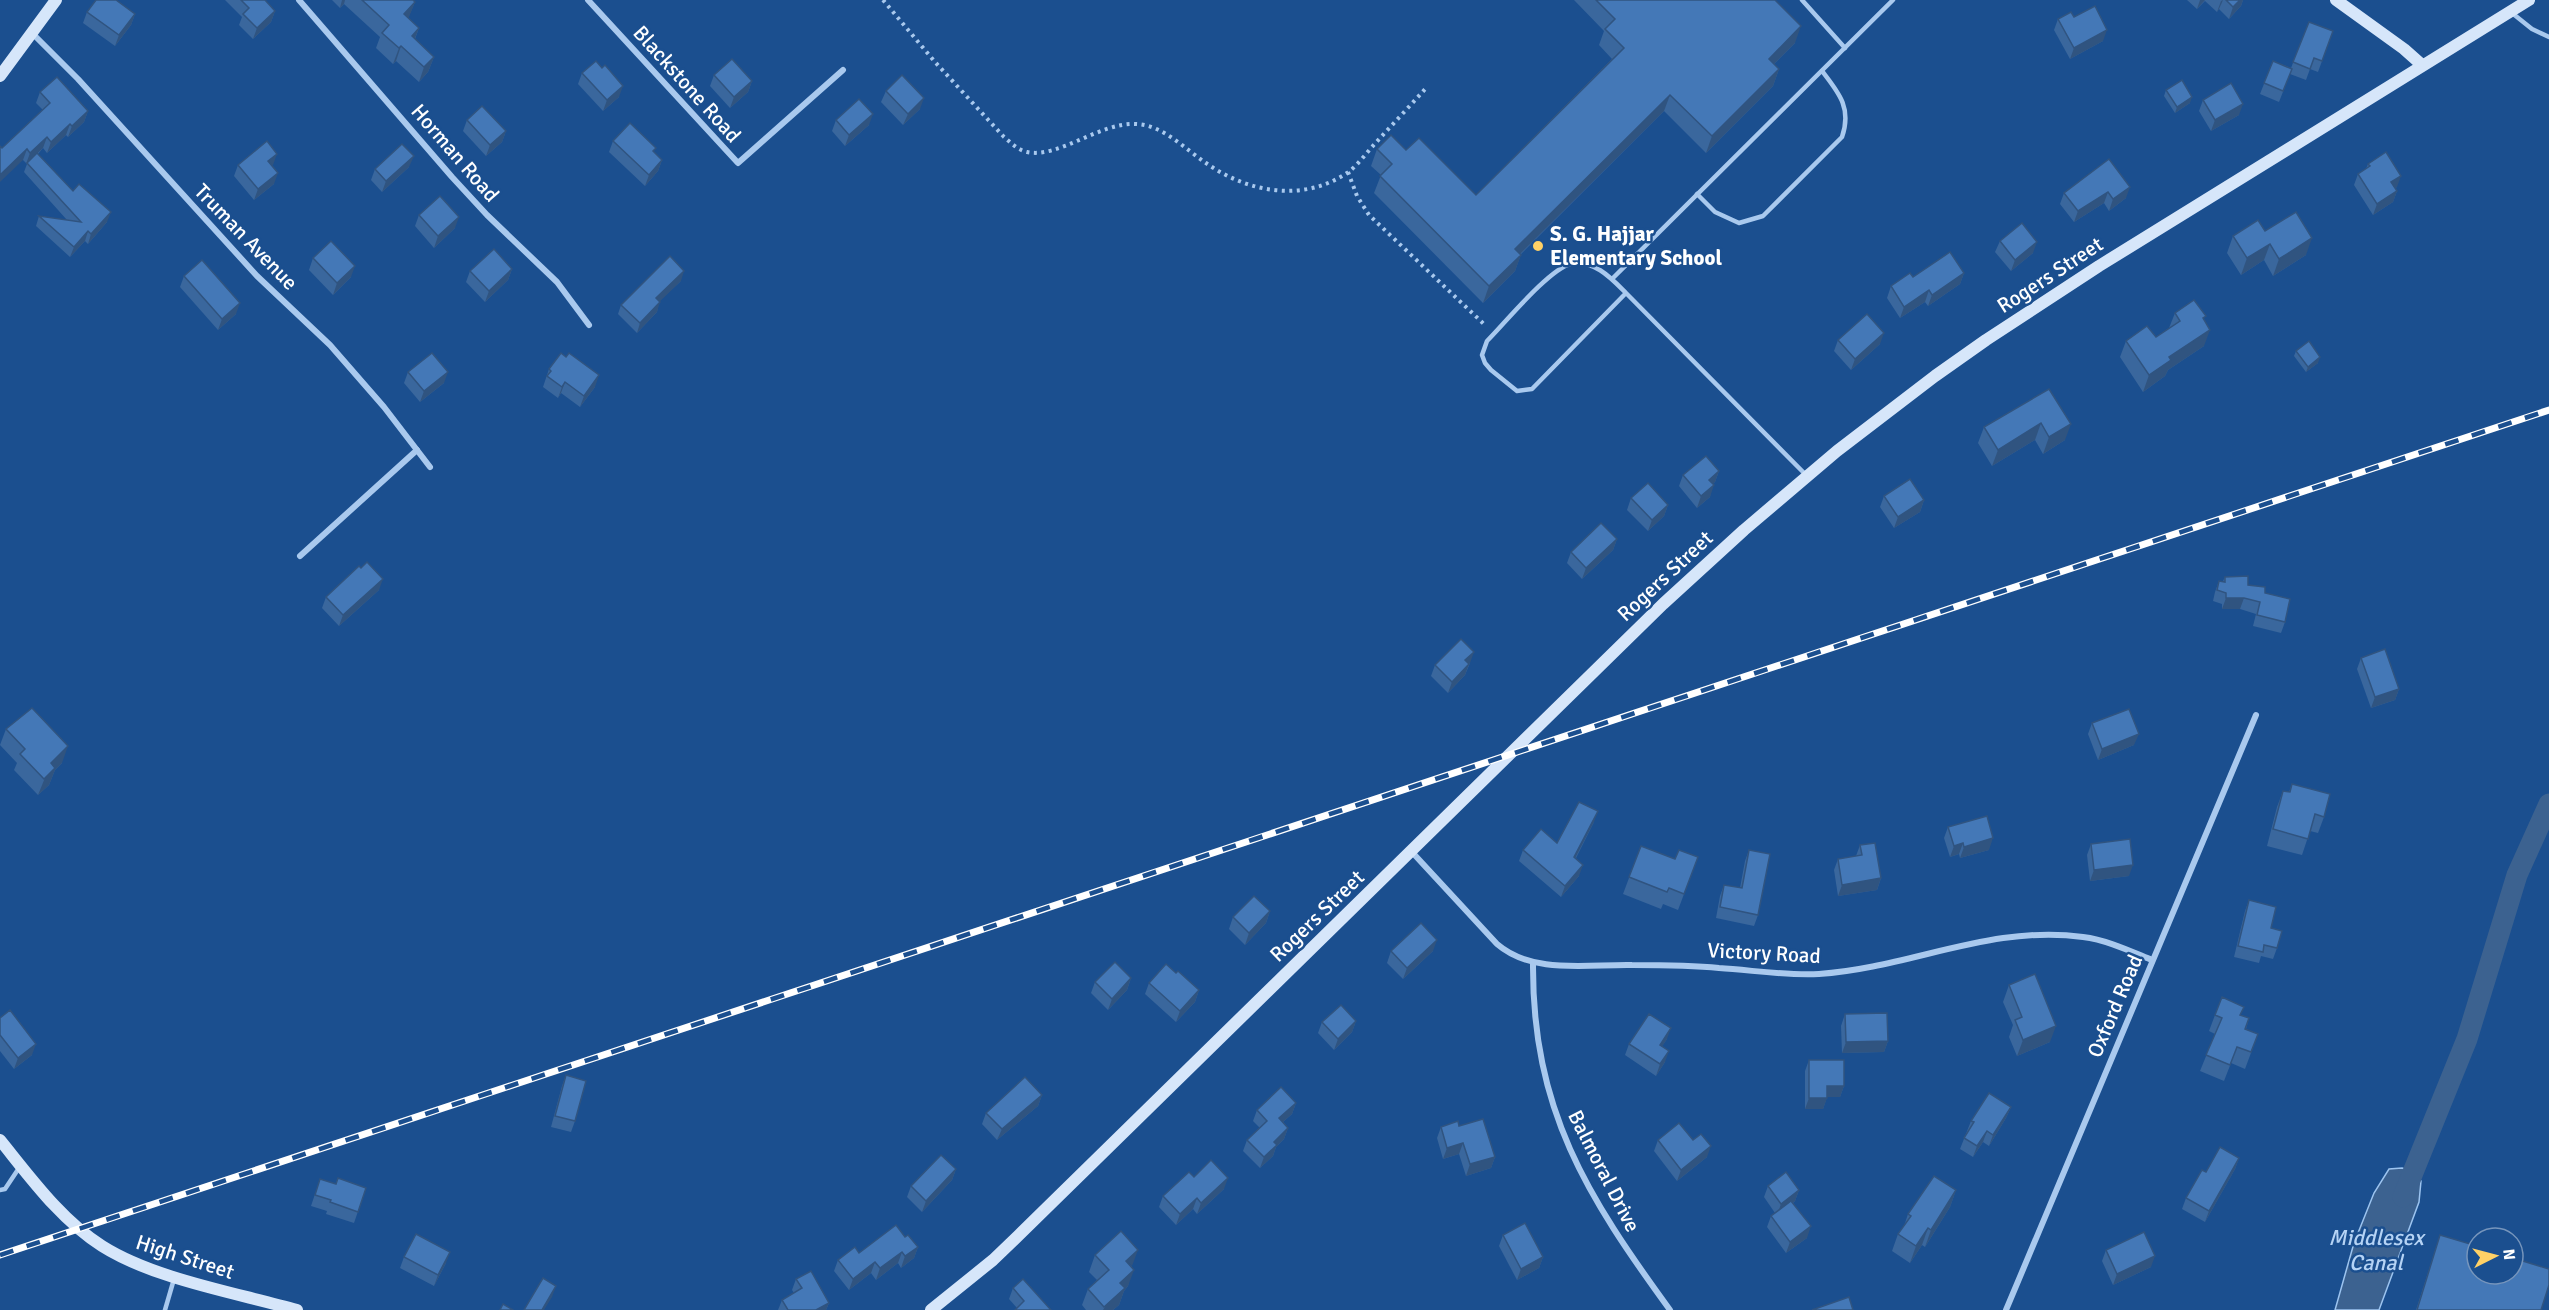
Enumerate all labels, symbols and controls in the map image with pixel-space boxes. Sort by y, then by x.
street label: Blackstone Road [628,20,746,148]
street label: Horman Road [405,99,505,207]
street label: Truman Avenue [189,178,303,296]
place label: S. G. Hajjar Elementary School [1550,221,1722,271]
street label: Rogers Street [1992,231,2108,319]
marker: S. G. Hajjar Elementary School [1531,239,1545,253]
street label: Rogers Street [1612,525,1718,627]
street label: Rogers Street [1264,865,1370,967]
street label: Victory Road [1707,937,1821,969]
street label: Oxford Road [2082,951,2148,1061]
street label: Balmoral Drive [1562,1106,1646,1236]
water label: Middlesex Canal [2328,1224,2426,1276]
north arrow [2465,1226,2525,1286]
street label: High Street [133,1229,237,1285]
text: N [2498,1248,2519,1261]

